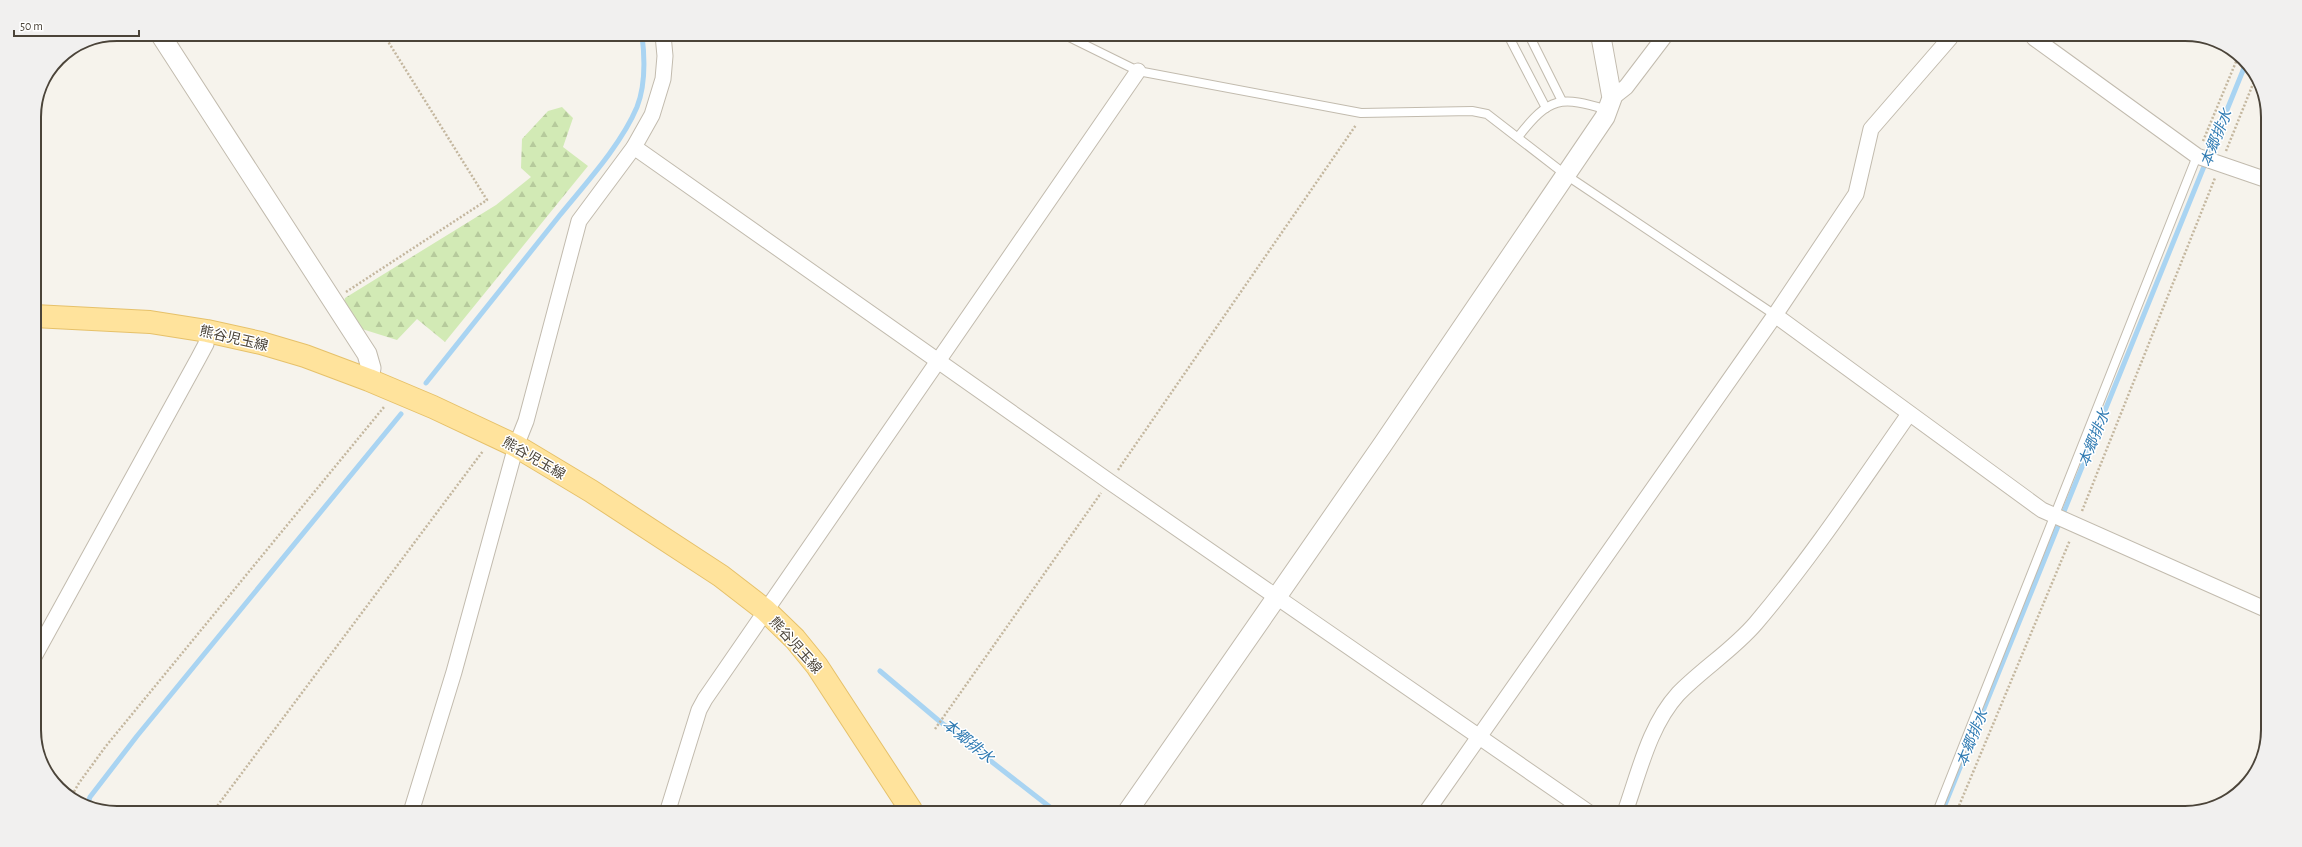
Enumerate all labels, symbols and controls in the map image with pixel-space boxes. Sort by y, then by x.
scale bar [14,12,139,38]
text: 50 m [20,20,43,32]
water label: 本郷排水 [2197,105,2235,169]
street label: 熊谷児玉線 [198,322,270,354]
water label: 本郷排水 [2075,405,2113,469]
street label: 熊谷児玉線 [500,434,568,482]
street label: 熊谷児玉線 [767,614,825,676]
water label: 本郷排水 [1953,705,1991,769]
water label: 本郷排水 [940,716,998,767]

